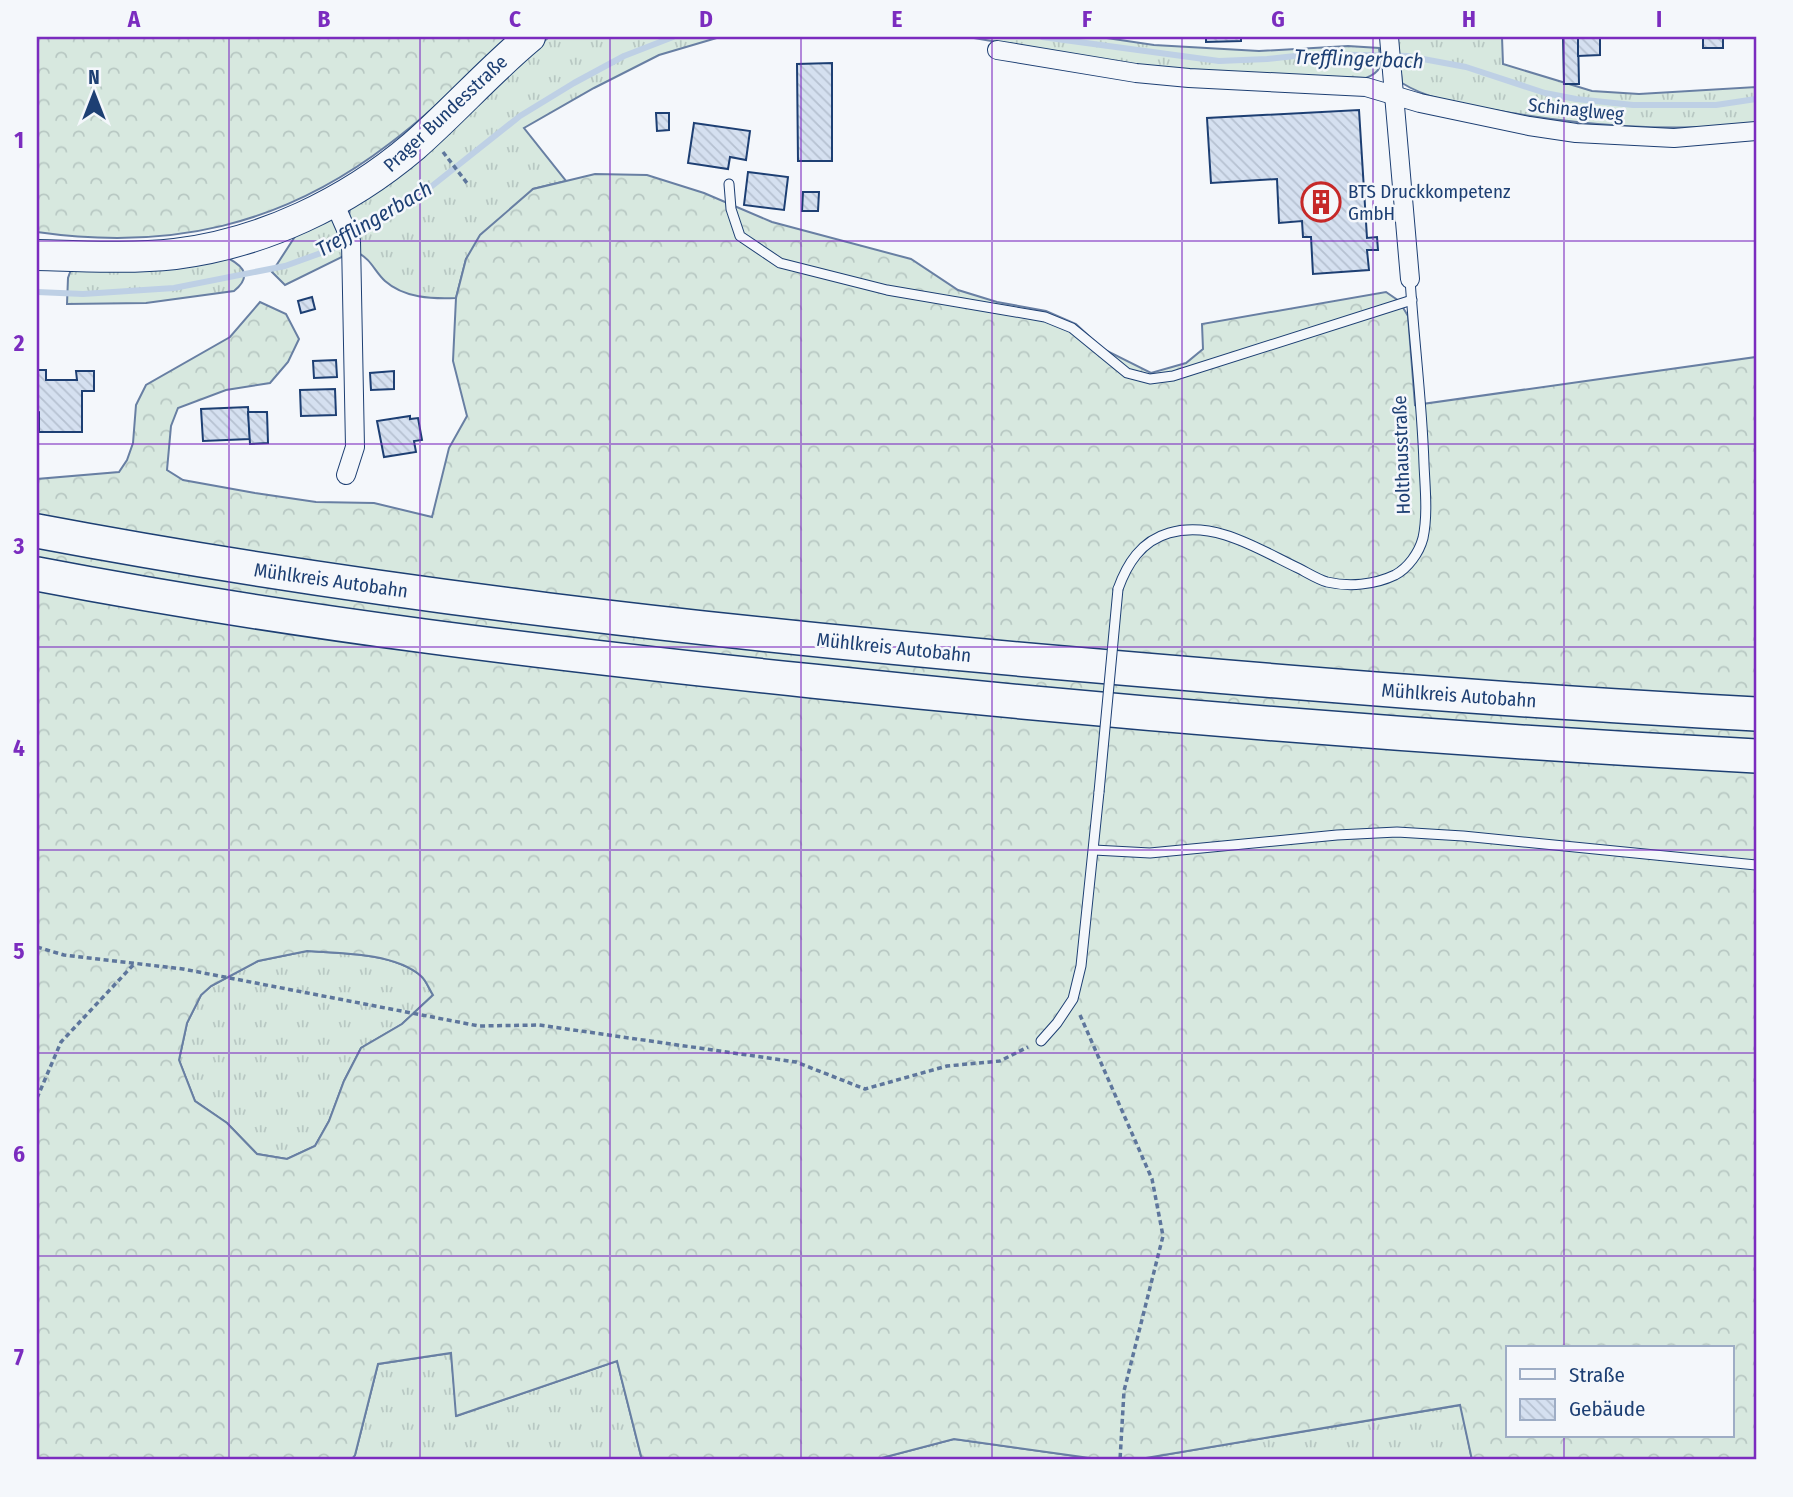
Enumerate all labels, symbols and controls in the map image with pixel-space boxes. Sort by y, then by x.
text: A [127,5,141,33]
text: B [318,5,331,33]
text: C [509,5,521,33]
text: D [699,5,713,33]
text: E [892,5,903,33]
text: F [1082,5,1092,33]
text: G [1271,5,1285,33]
text: H [1462,5,1476,33]
text: I [1656,5,1662,33]
water label: Trefflingerbach [1294,44,1424,74]
street label: Prager Bundesstraße [379,50,512,177]
north arrow [60,60,130,130]
text: N [88,66,100,89]
street label: Schinaglweg [1527,93,1625,126]
text: 1 [14,126,24,154]
water label: Trefflingerbach [311,175,437,263]
place label: BTS Druckkompetenz GmbH [1348,180,1511,225]
building icon: BTS Druckkompetenz GmbH [1300,181,1342,223]
text: 2 [13,329,25,357]
street label: Holthausstraße [1388,395,1415,515]
text: 3 [13,532,25,560]
street label: Mühlkreis Autobahn [252,558,409,603]
street label: Mühlkreis Autobahn [816,628,972,667]
street label: Mühlkreis Autobahn [1381,679,1537,712]
text: 4 [13,734,25,762]
text: 5 [13,937,25,965]
text: 6 [13,1140,25,1168]
text: 7 [14,1343,24,1371]
legend [1506,1346,1734,1438]
text: Straße [1569,1362,1625,1388]
text: Gebäude [1569,1396,1645,1422]

